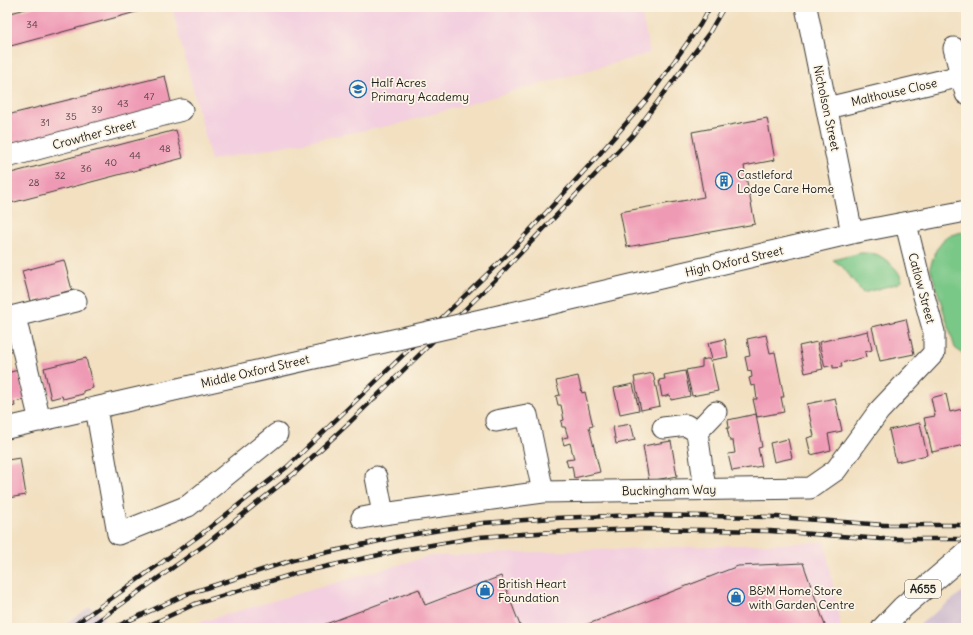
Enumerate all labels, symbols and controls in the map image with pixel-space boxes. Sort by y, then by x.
house number: 34 [26,18,38,31]
street label: Nicholson Street [811,64,843,152]
place label: Half Acres Primary Academy [371,75,469,104]
street label: Malthouse Close [849,75,939,109]
school or university icon: Half Acres Primary Academy [348,79,368,99]
house number: 47 [144,90,154,103]
house number: 43 [117,97,129,110]
house number: 39 [91,103,103,116]
house number: 35 [65,110,77,123]
house number: 31 [40,116,50,129]
street label: Crowther Street [51,116,137,152]
house number: 48 [159,142,171,155]
house number: 44 [129,149,141,162]
house number: 40 [105,156,117,169]
house number: 36 [80,162,92,175]
place label: Castleford Lodge Care Home [737,167,834,196]
house number: 32 [54,169,66,182]
building icon: Castleford Lodge Care Home [714,171,734,191]
house number: 28 [28,176,40,189]
street label: High Oxford Street [683,242,785,280]
street label: Catlow Street [905,251,939,325]
street label: Middle Oxford Street [199,351,311,391]
street label: Buckingham Way [622,482,716,498]
place label: British Heart Foundation [498,576,566,605]
shop icon: British Heart Foundation [475,580,495,600]
road number: A655 [905,580,941,598]
place label: B&M Home Store with Garden Centre [749,583,854,612]
shop icon: B&M Home Store with Garden Centre [726,587,746,607]

